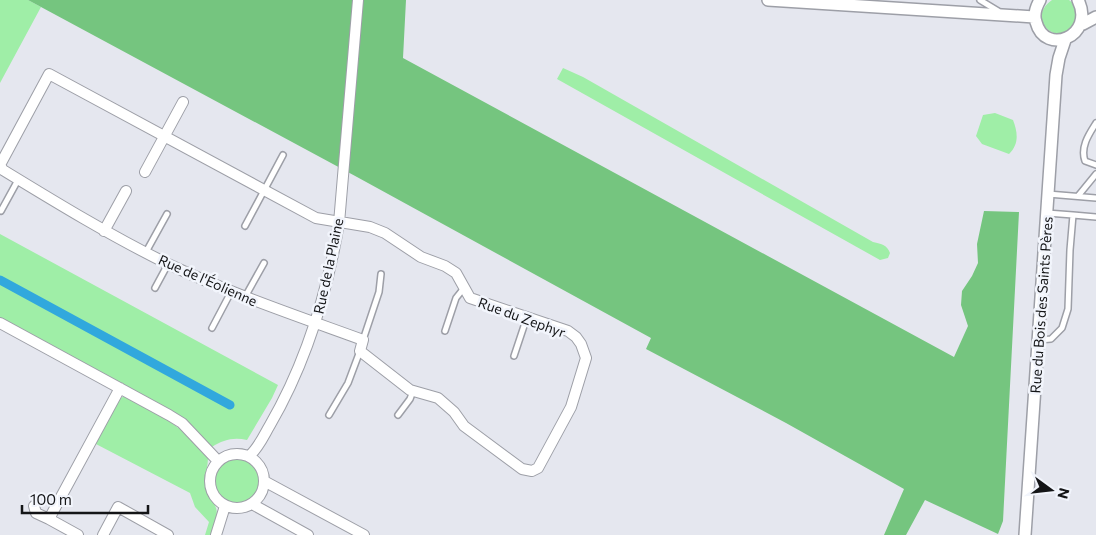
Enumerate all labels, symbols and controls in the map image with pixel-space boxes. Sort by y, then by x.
street label: Rue du Bois des Saints Pères [1026,216,1056,394]
street label: Rue de la Plaine [310,217,346,315]
street label: Rue de l'Éolienne [156,251,260,309]
street label: Rue du Zephyr [476,293,568,341]
north arrow [1026,465,1076,515]
scale bar [22,482,149,514]
text: N [1054,486,1074,501]
text: 100 m [30,490,72,508]

